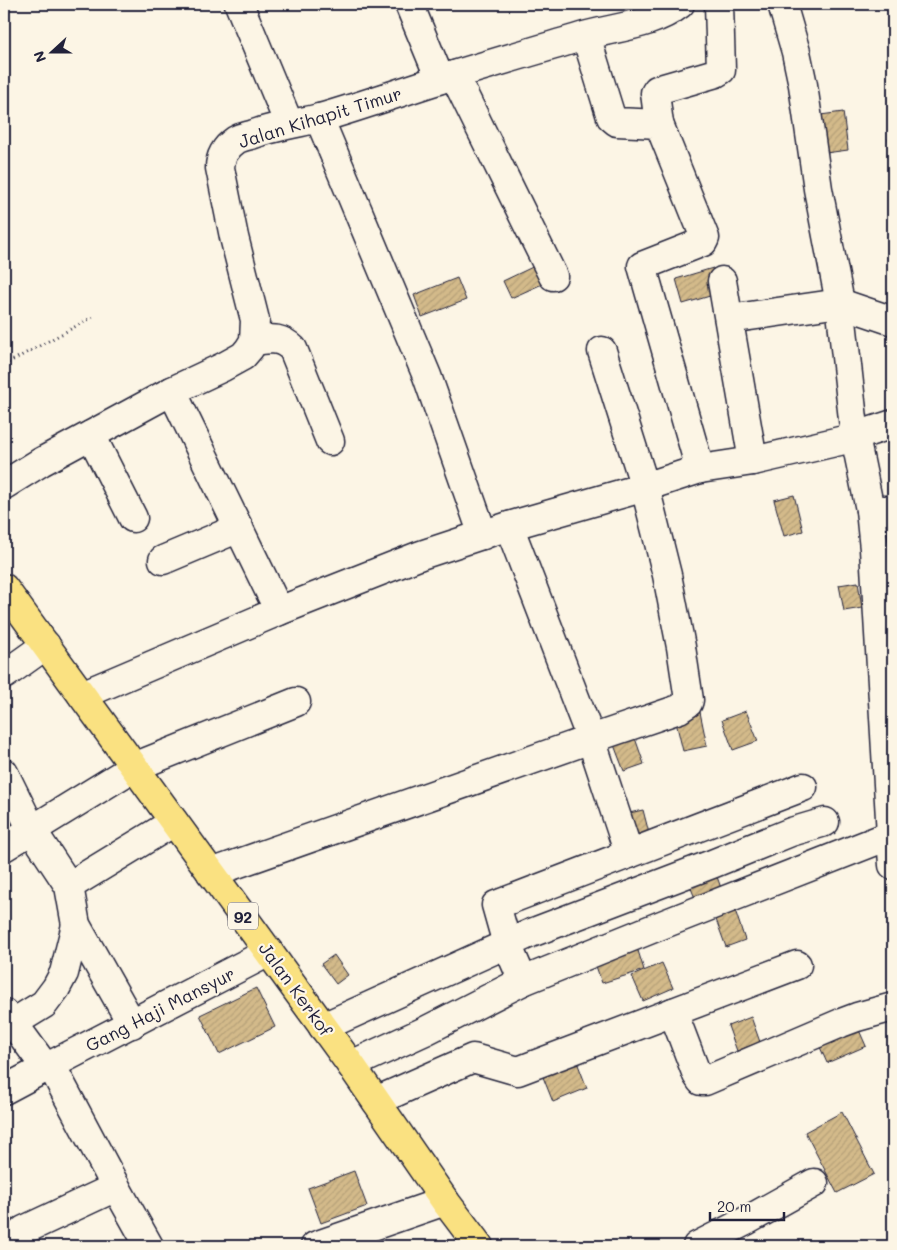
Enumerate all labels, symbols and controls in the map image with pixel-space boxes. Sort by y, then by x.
north arrow [28,28,78,78]
text: N [29,48,50,65]
street label: Jalan Kihapit Timur [235,81,405,153]
road number: 92 [228,902,258,929]
street label: Jalan Kerkof [254,937,339,1042]
street label: Gang Haji Mansyur [81,961,239,1057]
scale bar [710,1190,783,1222]
text: 20 m [717,1196,751,1216]

